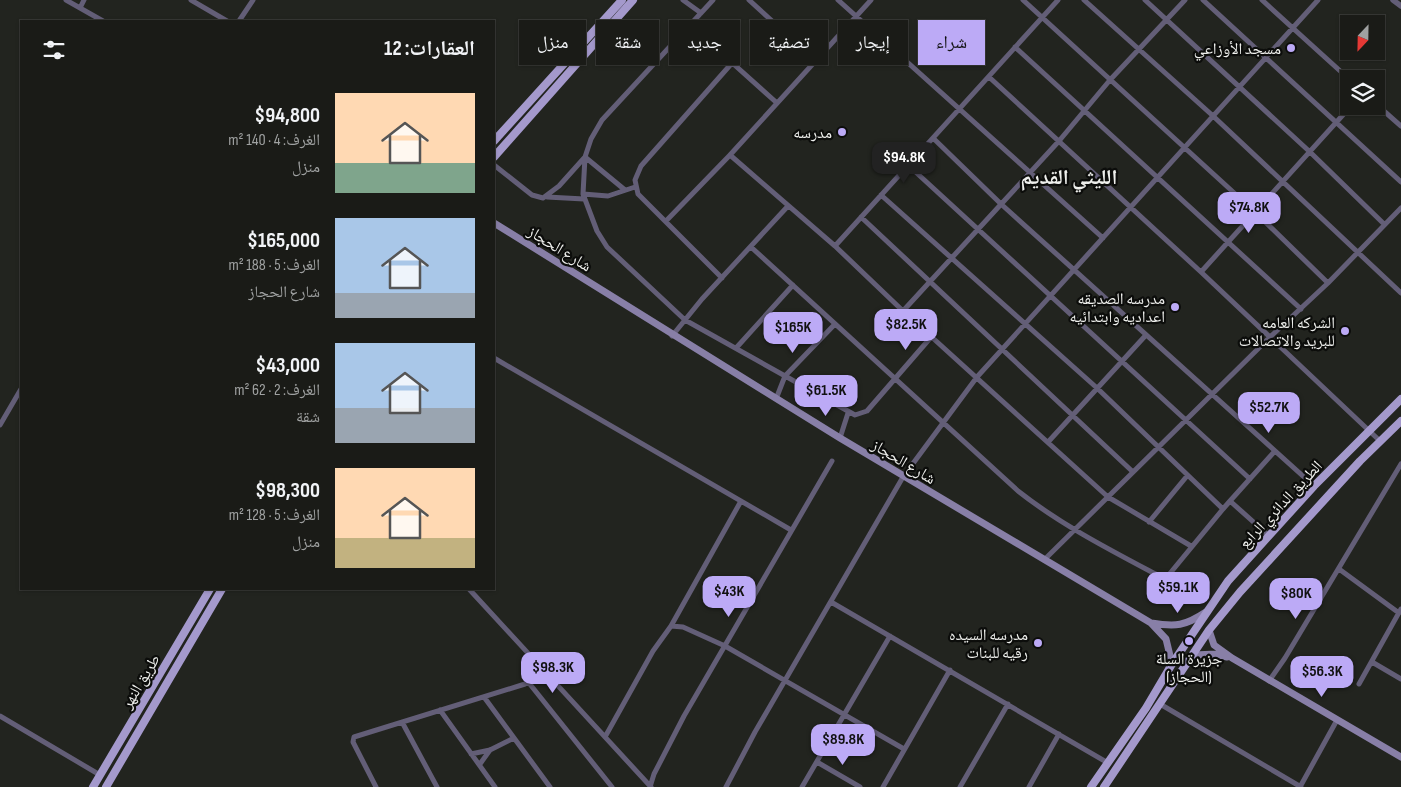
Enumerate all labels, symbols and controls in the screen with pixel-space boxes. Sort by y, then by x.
north arrow [1340,15,1385,60]
map controls [1340,15,1385,115]
chip: منزل [519,20,586,65]
chip: شقة [596,20,659,65]
chip: جديد [669,20,740,65]
chip: تصفية [750,20,828,65]
chip: إيجار [838,20,908,65]
chip: شراء [918,20,985,65]
icon: filters [40,36,68,64]
text: العقارات: 12 [384,36,475,61]
place label: مسجد الأوزاعي [1194,40,1281,61]
marker: مسجد الأوزاعي [1285,42,1297,54]
button: layers [1340,70,1385,115]
text: $94,800 [255,103,320,128]
icon: home [375,113,435,173]
place label: مدرسه [793,124,832,143]
marker: مدرسه [836,126,848,138]
text: الغرف: 4 · 140 m² [228,131,320,150]
pin: $94.8K [863,142,945,184]
text: $94.8K [883,148,925,167]
text: منزل [292,158,320,177]
district label: الليثي القديم [1021,165,1117,193]
pin: $74.8K [1208,192,1290,234]
text: $74.8K [1229,198,1269,217]
street label: شارع الحجاز [523,222,595,276]
text: $165,000 [247,228,320,253]
icon: home [375,238,435,298]
text: الغرف: 5 · 188 m² [228,256,320,275]
text: شارع الحجاز [248,283,320,302]
place label: مدرسه الصديقه اعداديه وابتدائيه [1070,290,1165,327]
marker: مدرسه الصديقه اعداديه وابتدائيه [1169,301,1181,313]
pin: $82.5K [865,308,947,351]
pin: $165K [758,312,828,354]
place label: الشركه العامه للبريد والاتصالات [1239,314,1335,351]
text: $82.5K [885,315,927,334]
text: $165K [775,318,811,337]
marker: الشركه العامه للبريد والاتصالات [1339,325,1351,337]
text: $43,000 [256,353,320,378]
icon: home [375,363,435,423]
pin: $61.5K [785,374,867,417]
text: الغرف: 2 · 62 m² [234,381,320,400]
text: $61.5K [806,381,846,400]
pin: $52.7K [1228,392,1310,434]
text: $52.7K [1249,398,1289,417]
text: شقة [296,408,320,427]
street label: شارع الحجاز [867,435,939,489]
street label: الطريق الدائري الرابع [1235,457,1328,554]
text: $98,300 [255,478,320,503]
icon: home [375,488,435,548]
text: الغرف: 5 · 128 m² [229,506,320,525]
text: منزل [292,533,320,552]
pin: $59.1K [1137,572,1219,614]
pin: $43K [699,576,759,618]
text: $59.1K [1158,578,1198,597]
pin: $80K [1266,578,1326,620]
text: $43K [714,582,744,601]
text: $80K [1280,584,1312,603]
place label: مدرسه السيده رقيه للبنات [949,626,1028,663]
marker: جزيرة السلة (الحجاز) [1183,635,1195,647]
marker: مدرسه السيده رقيه للبنات [1032,637,1044,649]
place label: جزيرة السلة (الحجاز) [1156,650,1222,687]
street label: طريق النهر [117,651,165,713]
pin: $98.3K [512,652,594,694]
pin: $56.3K [1281,656,1363,698]
text: $98.3K [532,658,574,677]
text: $56.3K [1301,662,1343,681]
pin: $89.8K [802,724,884,766]
text: $89.8K [822,730,864,749]

